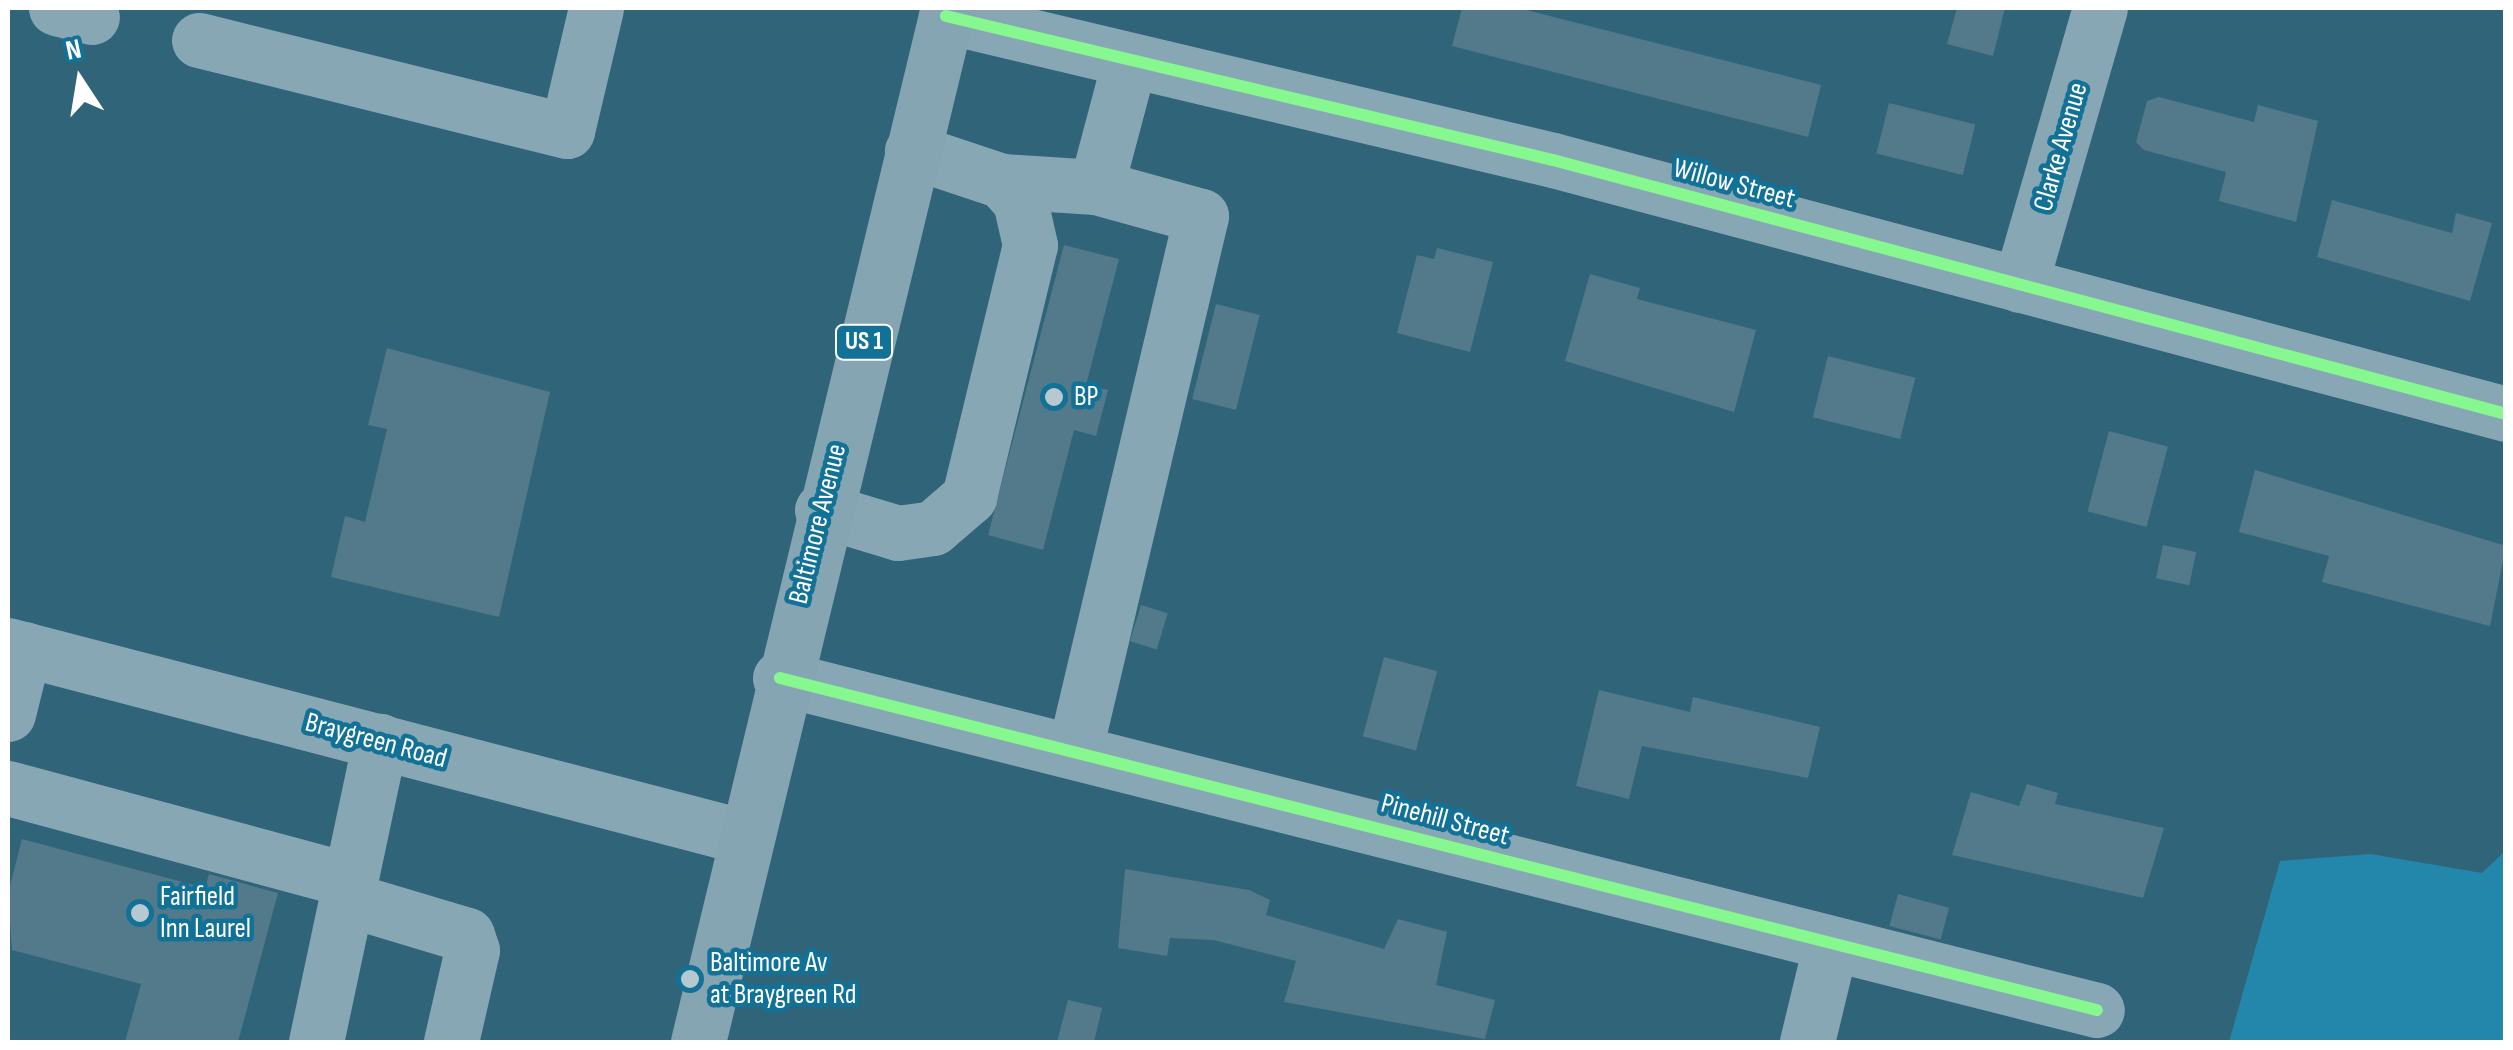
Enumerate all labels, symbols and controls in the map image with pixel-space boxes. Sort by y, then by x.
north arrow [30,30,130,130]
text: N [63,32,84,68]
street label: Clarke Avenue [2027,79,2095,215]
street label: Willow Street [1669,152,1799,216]
road number: US 1 [834,322,894,362]
place label: BP [1074,380,1098,414]
marker: BP [1043,386,1065,408]
street label: Baltimore Avenue [782,441,854,607]
street label: Braygreen Road [302,706,450,776]
street label: Pinehill Street [1377,787,1513,853]
place label: Fairfield Inn Laurel [160,880,251,946]
marker: Fairfield Inn Laurel [129,902,151,924]
place label: Baltimore Av at Braygreen Rd [710,946,856,1012]
marker: Baltimore Av at Braygreen Rd [679,968,701,990]

